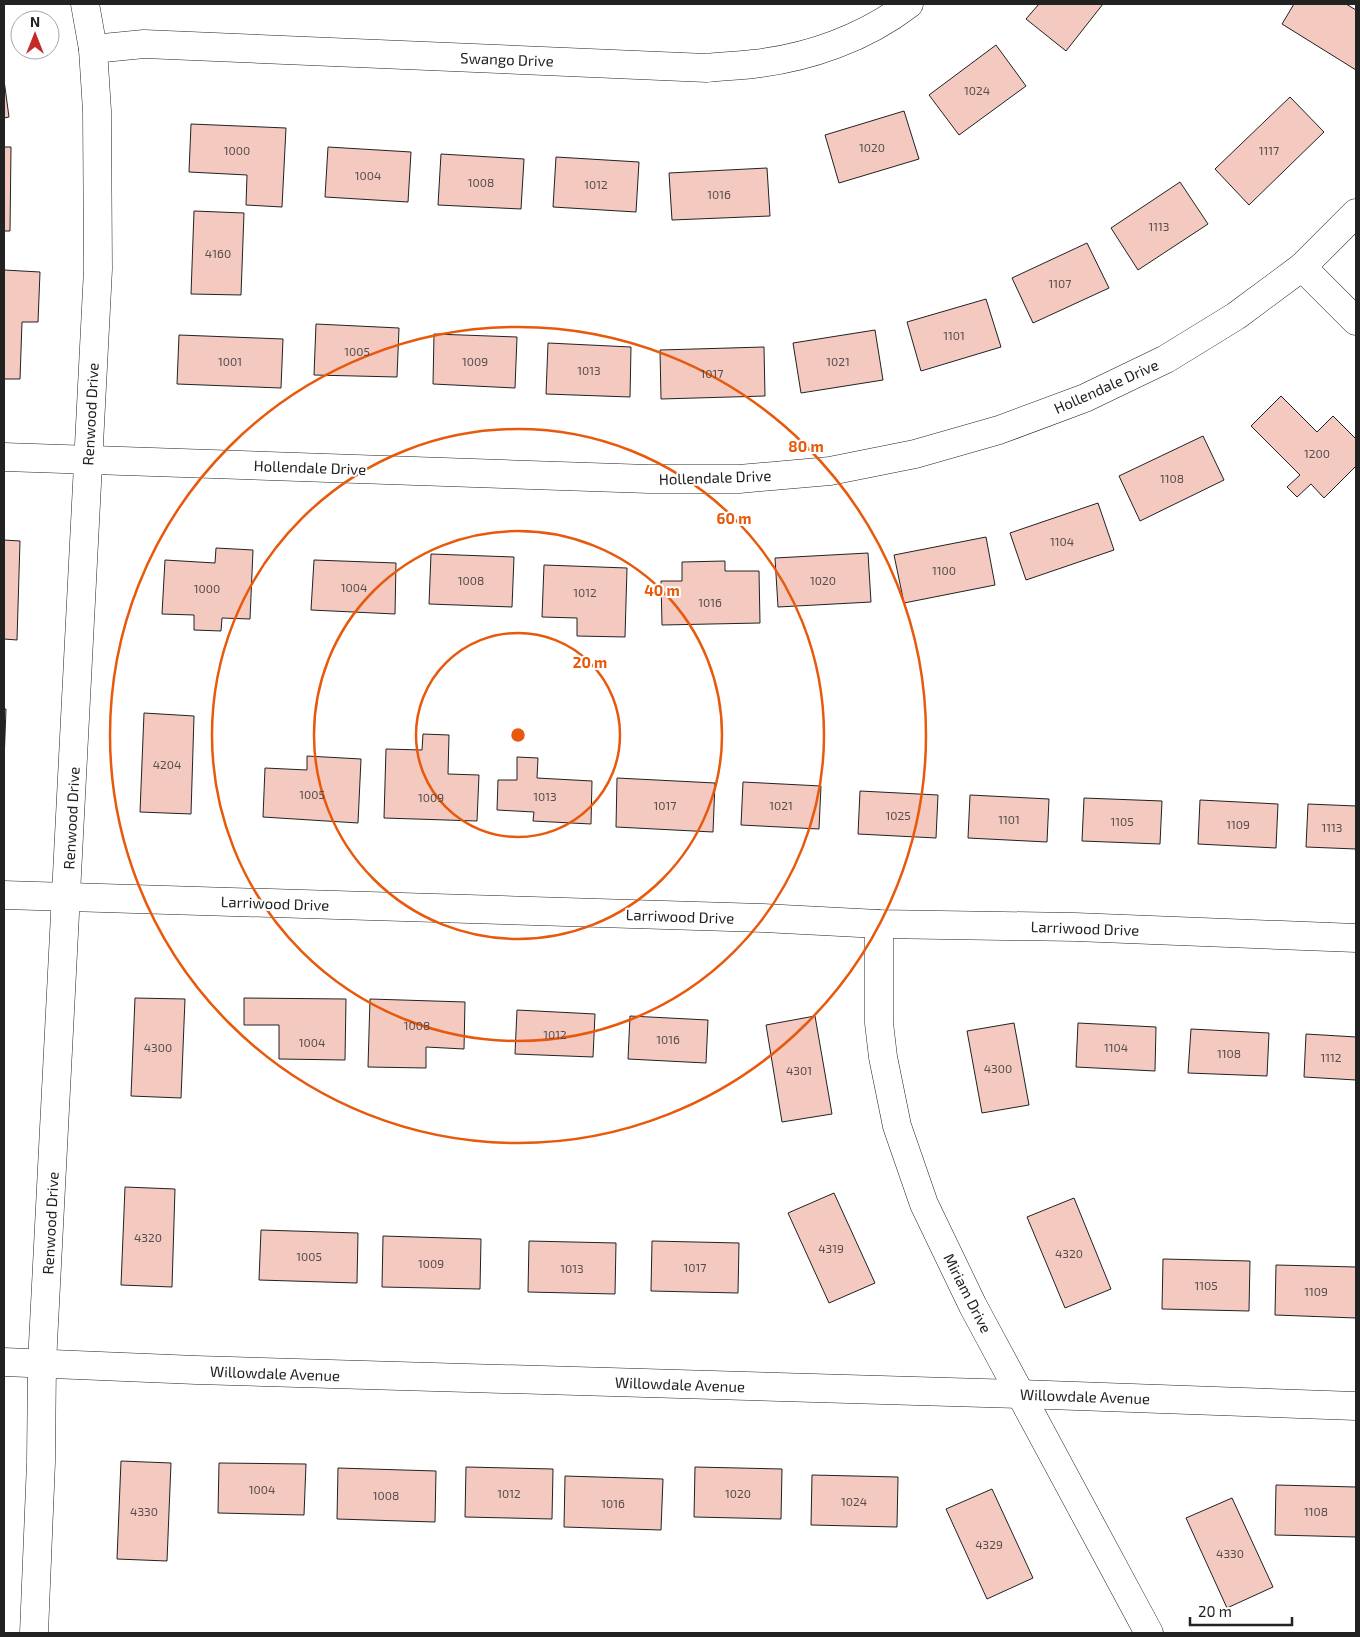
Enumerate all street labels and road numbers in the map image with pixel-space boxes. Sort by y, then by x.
street label: Swango Drive [460,48,554,70]
street label: Hollendale Drive [1051,355,1161,417]
street label: Renwood Drive [78,362,102,466]
street label: Hollendale Drive [253,456,367,478]
street label: Hollendale Drive [658,466,772,488]
street label: Renwood Drive [59,766,83,870]
street label: Larriwood Drive [220,892,330,914]
street label: Larriwood Drive [625,905,735,927]
street label: Larriwood Drive [1030,917,1140,939]
street label: Renwood Drive [38,1171,62,1275]
street label: Miriam Drive [940,1250,996,1336]
street label: Willowdale Avenue [210,1362,340,1384]
street label: Willowdale Avenue [615,1373,745,1395]
street label: Willowdale Avenue [1020,1385,1150,1407]

